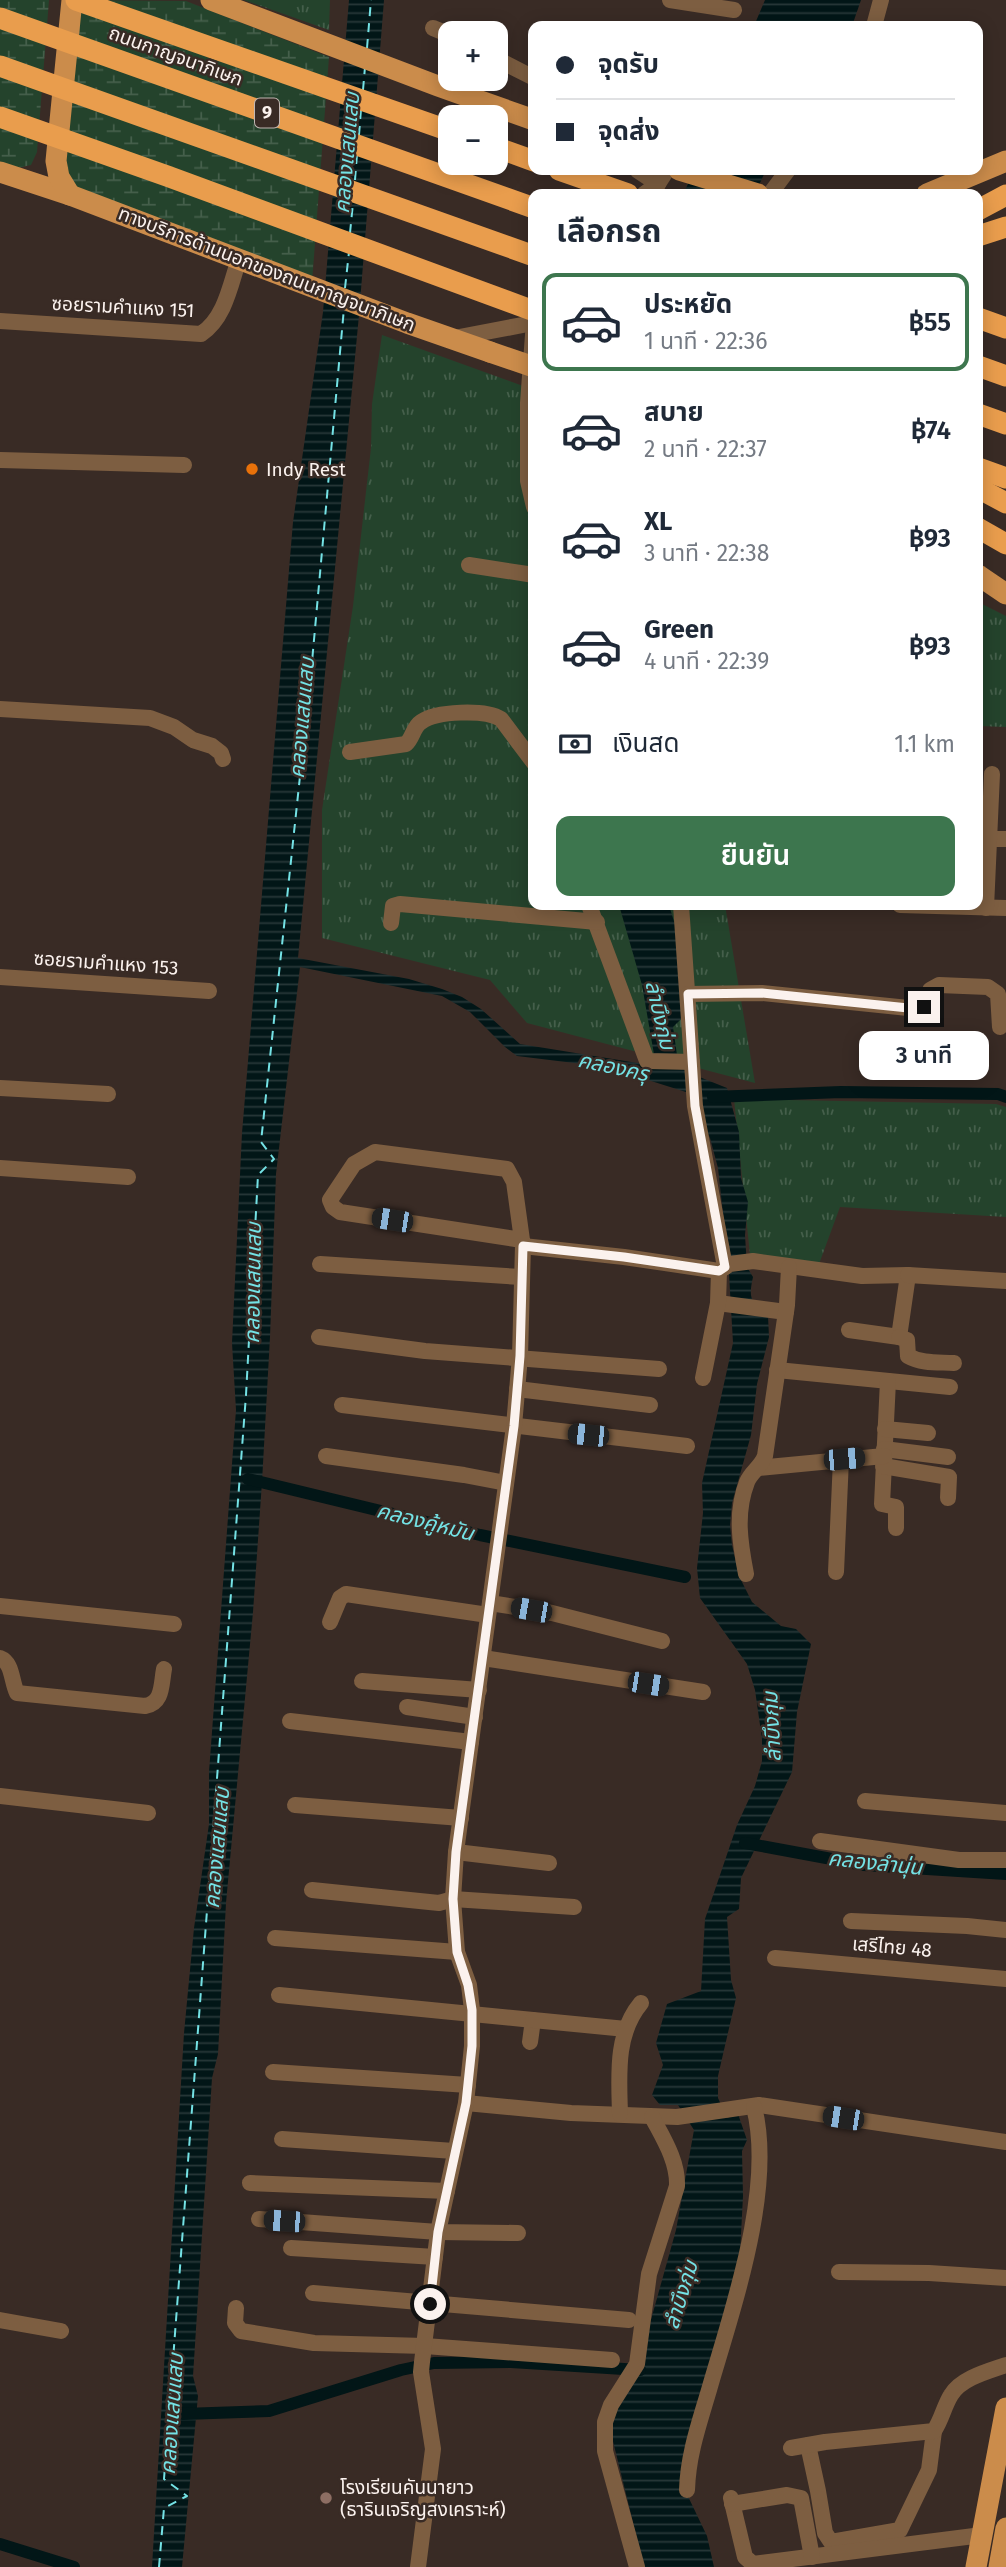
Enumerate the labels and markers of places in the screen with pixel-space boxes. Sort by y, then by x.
place label: Indy Rest [266,458,346,481]
marker: Indy Rest [244,461,260,477]
place label: โรงเรียนคันนายาว (ธารินเจริญสงเคราะห์) [340,2476,506,2521]
marker: โรงเรียนคันนายาว (ธารินเจริญสงเคราะห์) [318,2490,334,2506]

